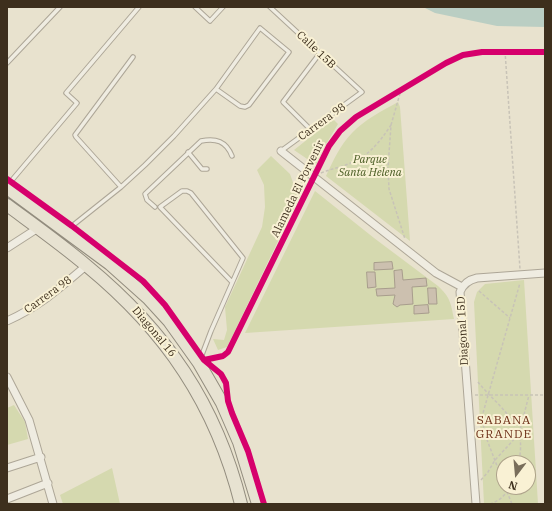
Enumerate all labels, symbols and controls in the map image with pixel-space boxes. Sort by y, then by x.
street label: Calle 15B [294,29,338,71]
street label: Carrera 98 [296,100,348,144]
street label: Alameda El Porvenir [269,138,327,240]
park label: Parque Santa Helena [338,153,402,179]
street label: Carrera 98 [22,273,74,317]
street label: Diagonal 15D [455,296,471,366]
street label: Diagonal 16 [129,304,179,360]
district label: SABANA GRANDE [476,414,532,442]
north arrow [496,455,536,495]
text: N [507,478,519,494]

